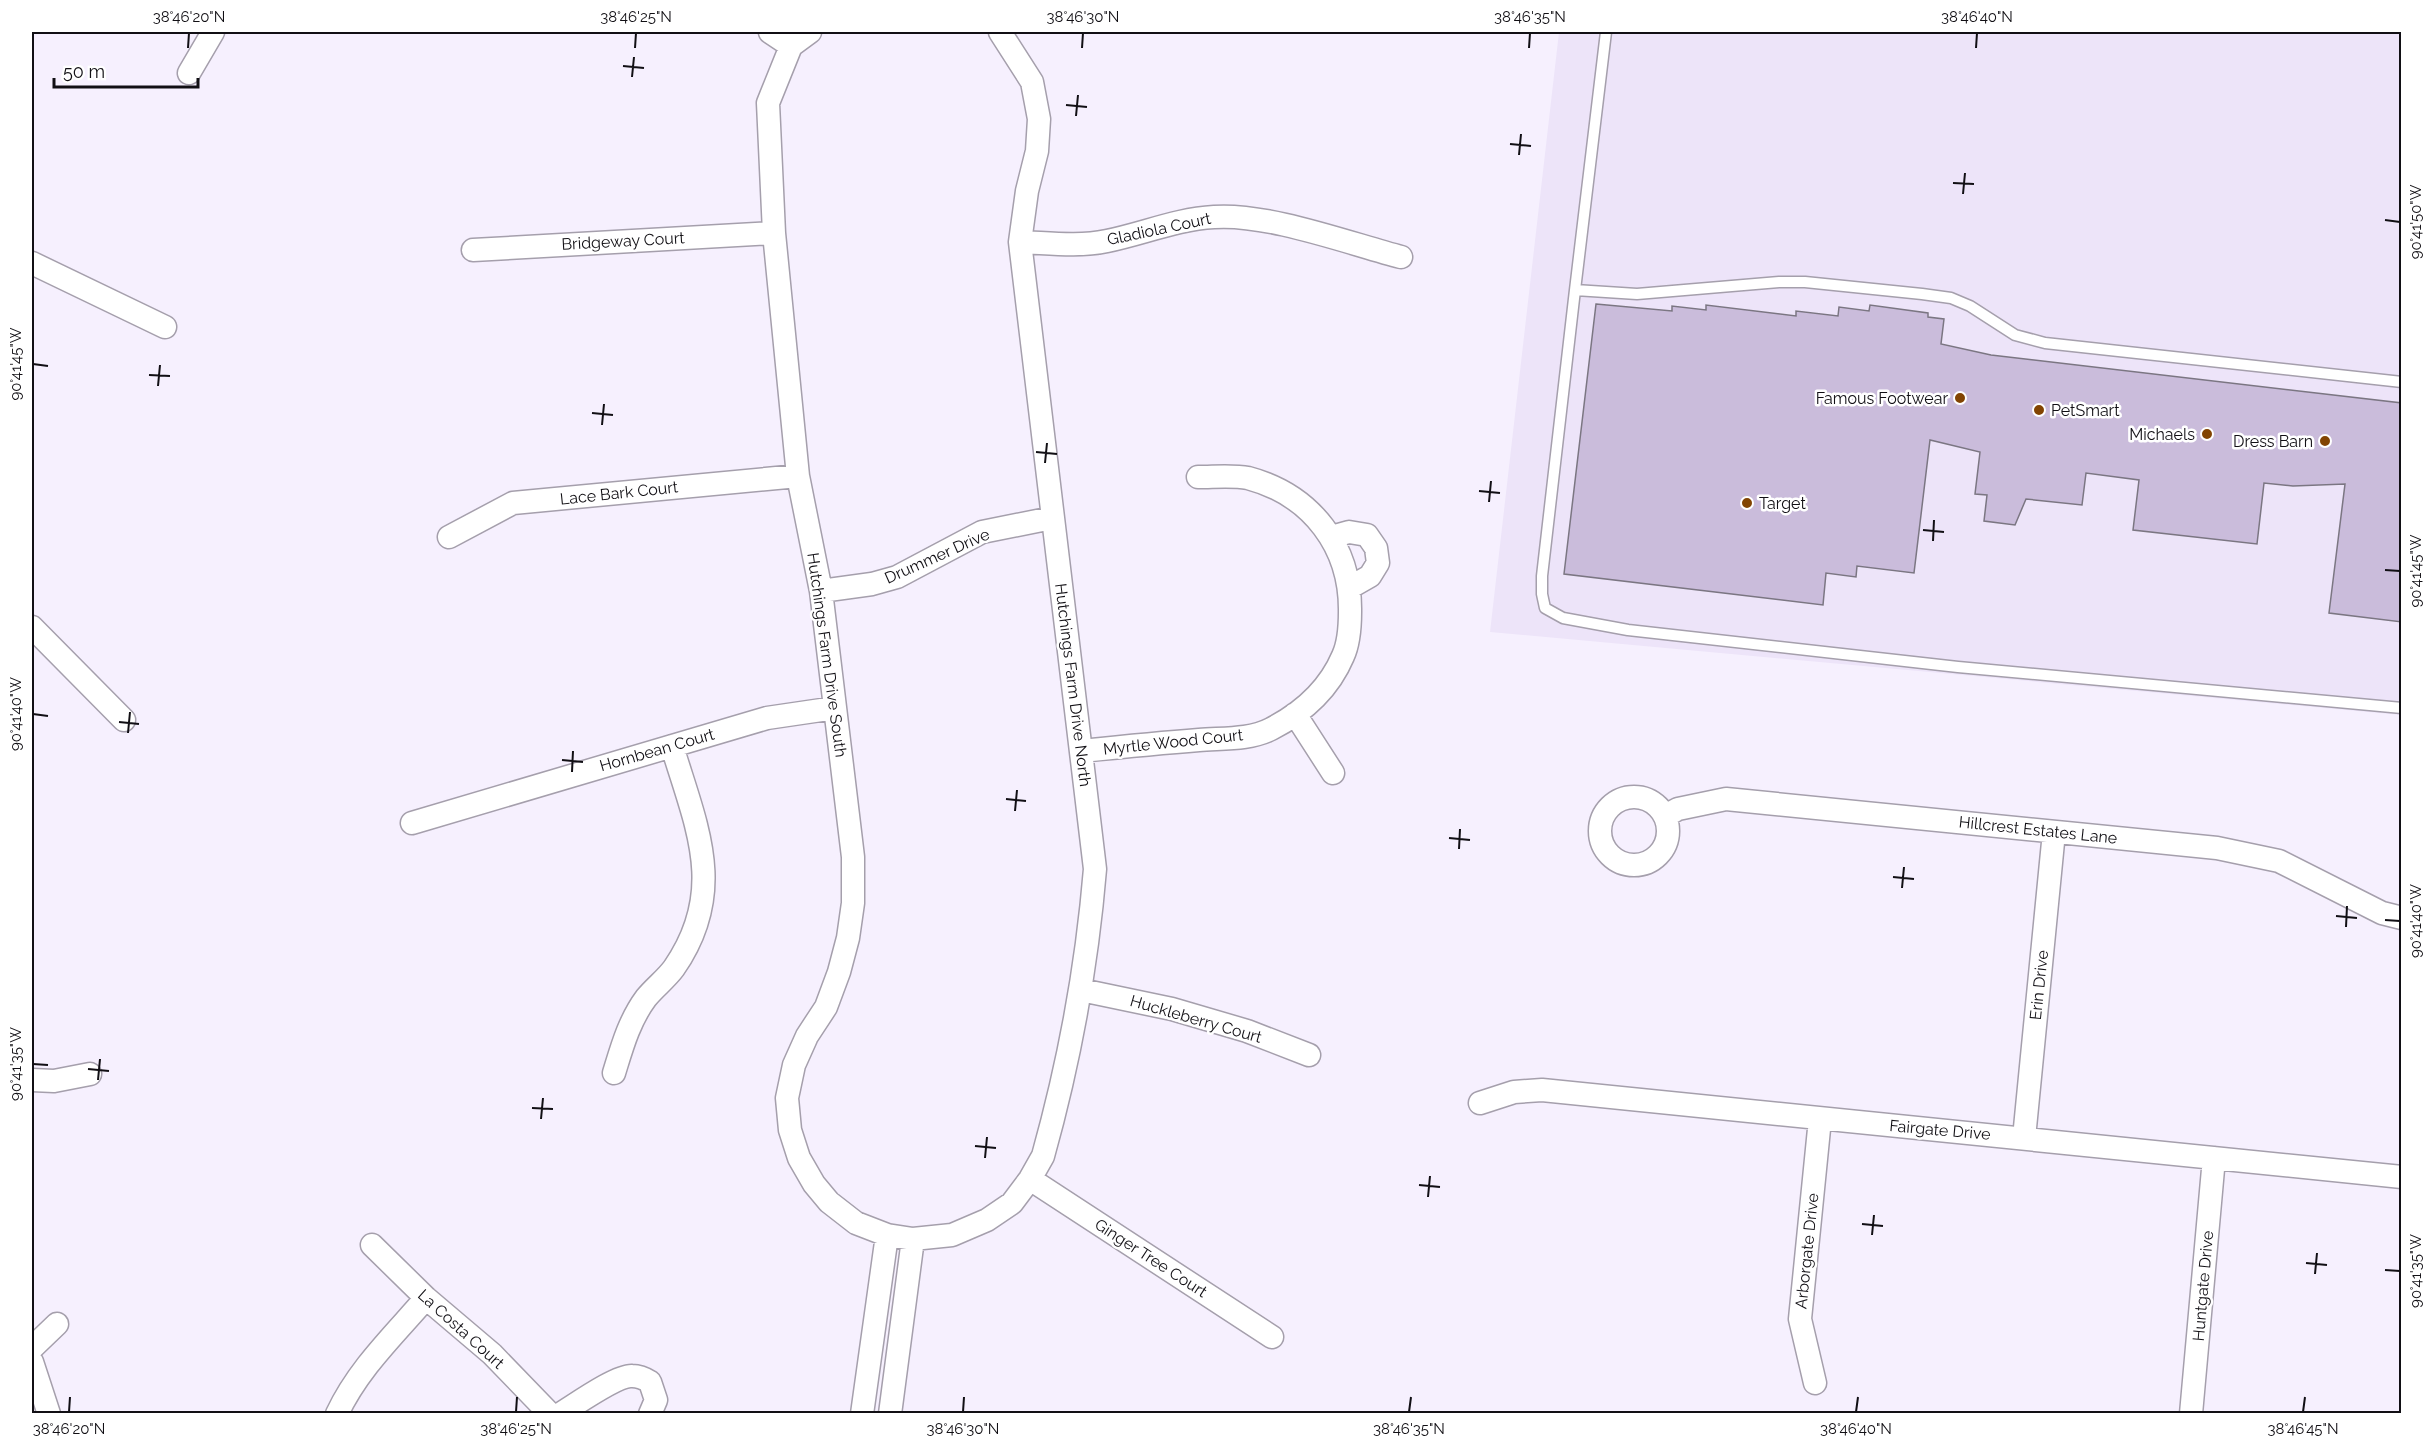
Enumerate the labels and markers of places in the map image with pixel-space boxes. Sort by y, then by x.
place label: Famous Footwear [1816,389,1948,408]
marker: Famous Footwear [1953,391,1967,405]
place label: PetSmart [2051,401,2120,420]
marker: PetSmart [2032,403,2046,417]
place label: Michaels [2129,425,2195,444]
marker: Michaels [2200,427,2214,441]
place label: Dress Barn [2233,432,2313,451]
marker: Dress Barn [2318,434,2332,448]
place label: Target [1759,494,1806,513]
marker: Target [1740,496,1754,510]

